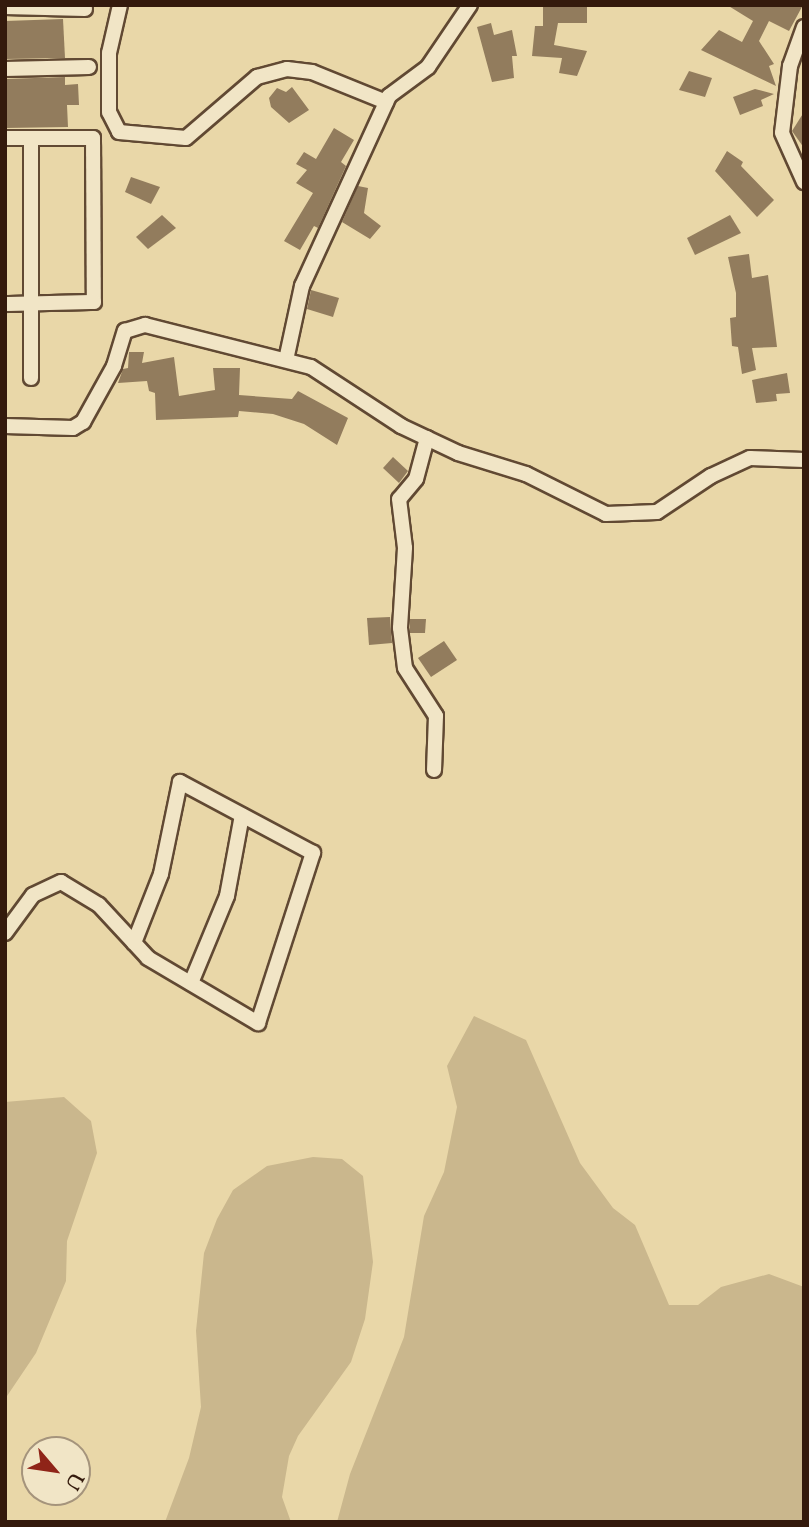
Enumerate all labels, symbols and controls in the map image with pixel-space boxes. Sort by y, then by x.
north arrow [21,1436,91,1506]
text: U [57,1467,89,1494]

